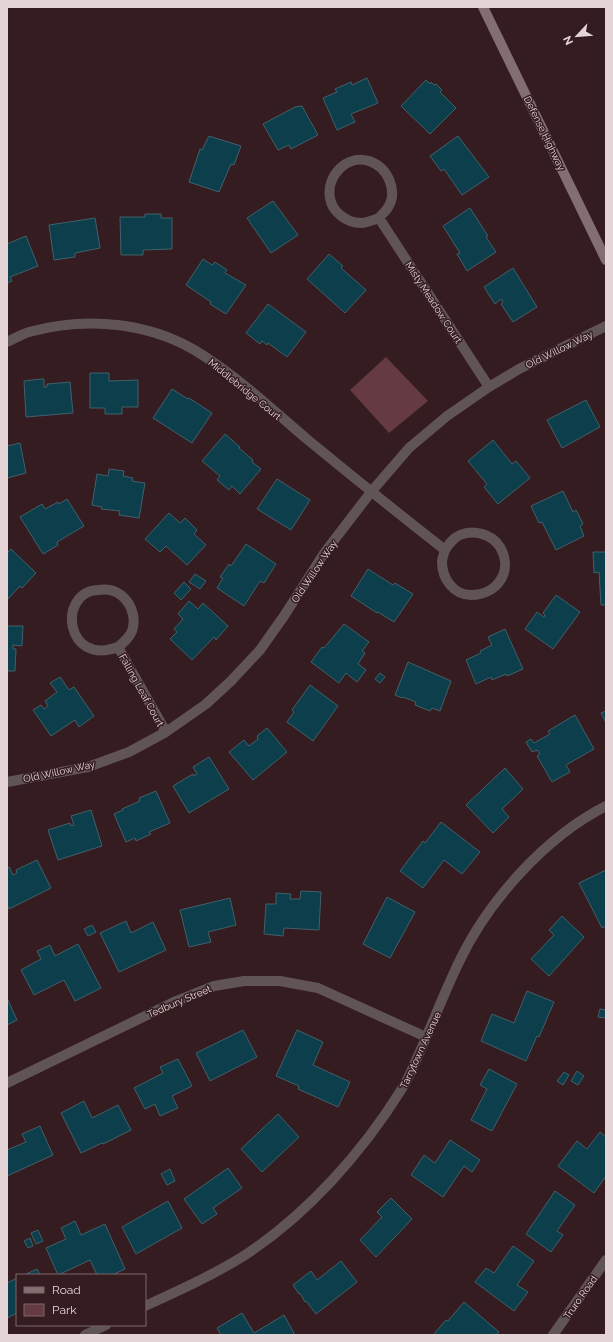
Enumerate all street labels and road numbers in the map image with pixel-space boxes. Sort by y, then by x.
street label: Defense Highway [522,94,568,173]
street label: Misty Meadow Court [403,260,464,346]
street label: Old Willow Way [524,328,595,370]
street label: Middlebridge Court [206,357,284,422]
street label: Old Willow Way [289,537,340,605]
street label: Falling Leaf Court [117,652,166,729]
street label: Old Willow Way [22,758,97,784]
street label: Tedbury Street [146,983,213,1020]
street label: Tarrytown Avenue [398,1010,443,1090]
street label: Truro Road [561,1273,599,1321]

